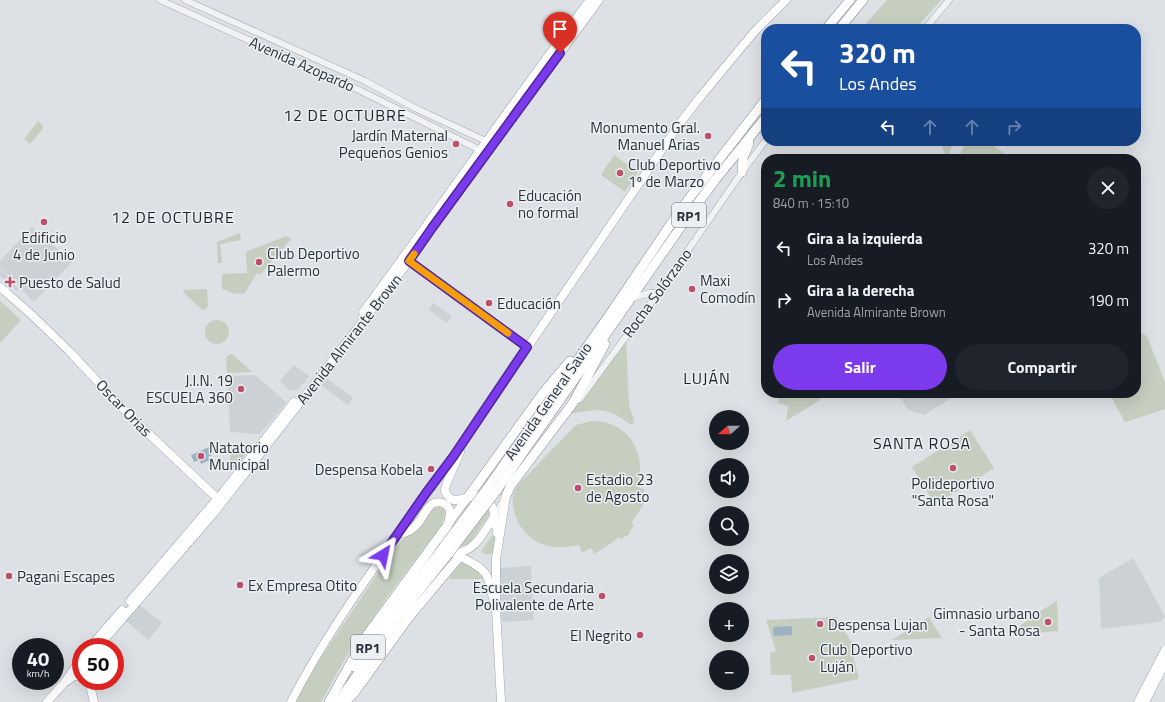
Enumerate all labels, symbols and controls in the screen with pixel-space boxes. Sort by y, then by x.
pin [543,12,577,53]
icon: arrive [549,18,571,40]
street label: Avenida Azopardo [246,30,359,98]
text: 320 m [839,31,916,74]
icon: left [773,40,825,92]
text: Los Andes [839,70,917,97]
district label: 12 DE OCTUBRE [283,103,407,127]
place label: Monumento Gral. Manuel Arias [590,116,700,156]
icon: left [877,116,899,138]
icon: ahead [919,116,941,138]
icon: ahead [961,116,983,138]
icon: right [1003,116,1025,138]
place label: Jardín Maternal Pequeños Genios [339,124,448,164]
marker: Monumento Gral. Manuel Arias [703,131,713,141]
marker: Jardín Maternal Pequeños Genios [451,139,461,149]
place label: Club Deportivo 1º de Marzo [628,153,721,193]
text: 2 min [773,160,831,196]
button: close [1087,167,1129,209]
marker: Club Deportivo 1º de Marzo [615,168,625,178]
place label: Educación no formal [518,184,582,224]
text: 840 m · 15:10 [773,193,849,213]
marker: Educación no formal [505,199,515,209]
road number: RP1 [672,203,706,227]
district label: 12 DE OCTUBRE [111,205,235,229]
marker: Edificio 4 de Junio [39,217,49,227]
place label: Edificio 4 de Junio [13,226,75,266]
text: Gira a la izquierda [807,227,923,250]
icon: left [773,237,795,259]
text: 320 m [1088,237,1129,260]
place label: Club Deportivo Palermo [267,242,360,282]
street label: Rocha Solórzano [617,244,697,342]
text: Los Andes [807,250,863,270]
marker: Club Deportivo Palermo [254,257,264,267]
street label: Avenida Almirante Brown [291,269,407,409]
place label: Maxi Comodín [700,269,756,309]
place label: Puesto de Salud [19,271,121,294]
marker: Puesto de Salud [4,276,16,288]
text: Gira a la derecha [807,279,914,302]
marker: Maxi Comodín [687,284,697,294]
icon: right [773,289,795,311]
text: 190 m [1088,289,1129,312]
place label: Educación [497,292,561,315]
marker: Educación [484,298,494,308]
text: Avenida Almirante Brown [807,302,946,322]
street label: Avenida General Savio [499,337,597,465]
button: Salir [773,344,947,390]
button: Compartir [955,344,1129,390]
district label: LUJÁN [683,366,731,390]
place label: J.I.N. 19 ESCUELA 360 [146,369,233,409]
street label: Oscar Orias [91,374,157,442]
marker: J.I.N. 19 ESCUELA 360 [236,384,246,394]
north arrow [709,410,749,450]
map controls [709,410,749,690]
district label: SANTA ROSA [873,431,971,455]
place label: Natatorio Municipal [209,436,270,476]
marker: Natatorio Municipal [196,451,206,461]
place label: Despensa Kobela [315,458,423,481]
button: sound [709,458,749,498]
marker: Polideportivo "Santa Rosa" [948,463,958,473]
marker: Despensa Kobela [426,464,436,474]
place label: Estadio 23 de Agosto [586,468,653,508]
place label: Polideportivo "Santa Rosa" [911,472,995,512]
marker: Estadio 23 de Agosto [573,483,583,493]
button: search [709,506,749,546]
position arrow [362,534,404,576]
button: layers [709,554,749,594]
place label: Pagani Escapes [17,565,115,588]
marker: Pagani Escapes [4,571,14,581]
place label: Ex Empresa Otito [248,574,357,597]
place label: Escuela Secundaria Polivalente de Arte [473,576,594,616]
marker: Ex Empresa Otito [235,580,245,590]
marker: Escuela Secundaria Polivalente de Arte [597,591,607,601]
button: + [709,602,749,642]
place label: Gimnasio urbano - Santa Rosa [933,602,1040,642]
place label: Despensa Lujan [828,613,927,636]
marker: Gimnasio urbano - Santa Rosa [1043,617,1053,627]
marker: Despensa Lujan [815,619,825,629]
place label: El Negrito [570,624,632,647]
marker: El Negrito [635,630,645,640]
road number: RP1 [351,635,385,659]
speed limit sign: 50 [72,638,124,690]
place label: Club Deportivo Luján [820,638,913,678]
text: 40 [27,643,49,674]
button: − [709,650,749,690]
marker: Club Deportivo Luján [807,653,817,663]
text: km/h [27,666,49,681]

